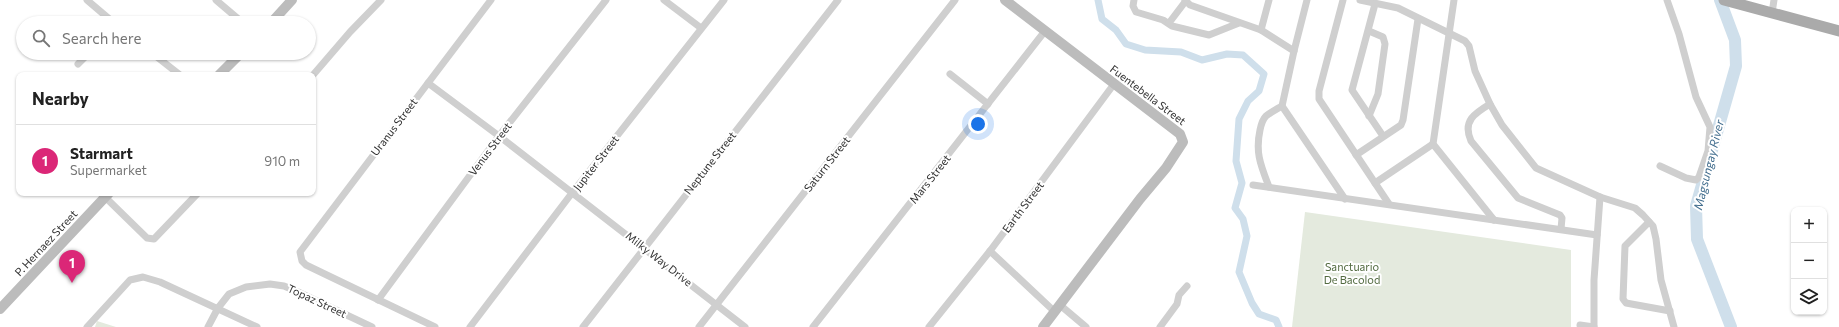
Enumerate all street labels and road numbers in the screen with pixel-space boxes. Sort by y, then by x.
street label: Fuentebella Street [1108,62,1189,128]
street label: Uranus Street [368,95,420,158]
street label: Venus Street [465,119,514,178]
street label: Neptune Street [681,128,739,197]
street label: Jupiter Street [570,132,622,194]
street label: Saturn Street [801,133,853,194]
street label: Mars Street [906,151,953,206]
street label: Earth Street [999,178,1046,235]
street label: P. Hernaez Street [12,207,80,278]
street label: Milky Way Drive [624,229,695,289]
street label: Topaz Street [286,281,349,320]

